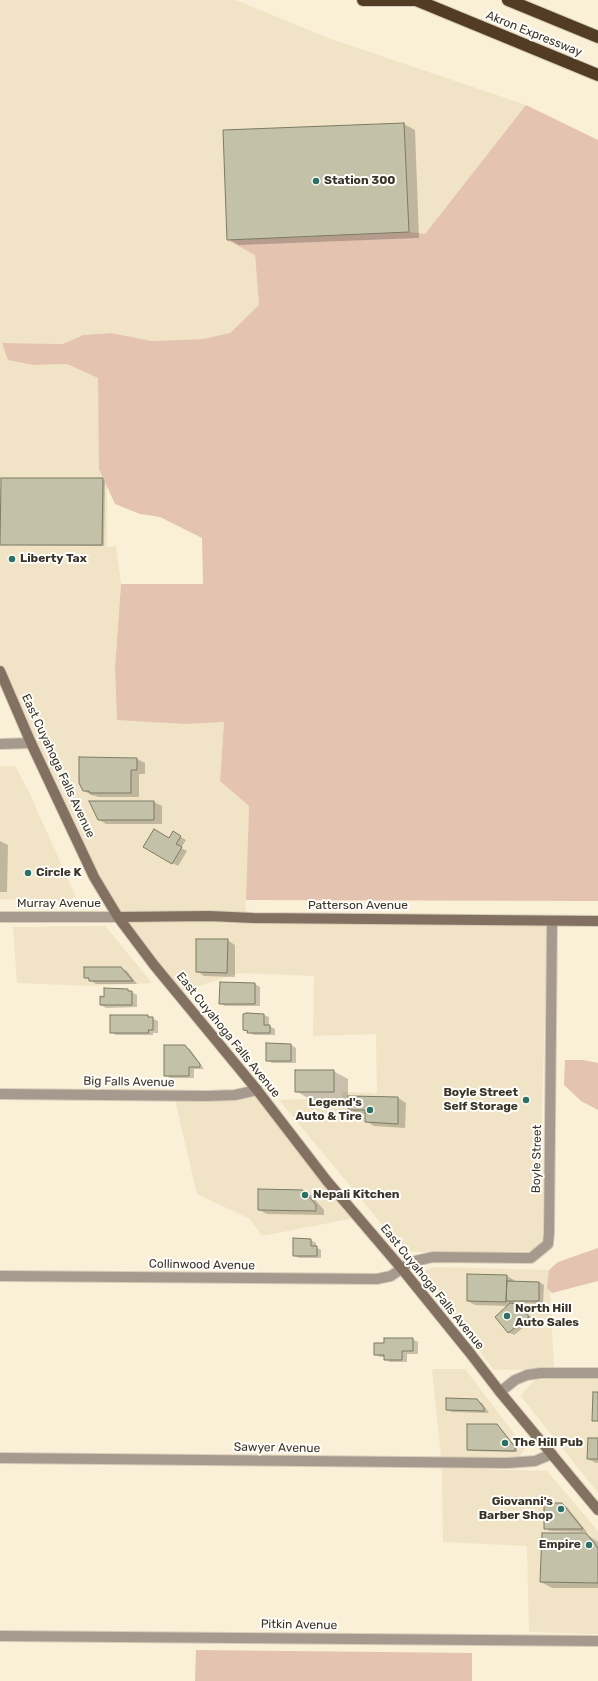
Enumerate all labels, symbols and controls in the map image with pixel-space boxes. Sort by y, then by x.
street label: Akron Expressway [484,8,584,60]
place label: Station 300 [324,174,395,188]
marker: Station 300 [311,176,321,186]
place label: Liberty Tax [20,552,87,566]
marker: Liberty Tax [7,554,17,564]
street label: East Cuyahoga Falls Avenue [18,692,98,840]
place label: Circle K [36,866,81,880]
marker: Circle K [23,868,33,878]
street label: Murray Avenue [17,897,101,911]
street label: Patterson Avenue [308,899,408,913]
street label: East Cuyahoga Falls Avenue [173,969,283,1101]
street label: Big Falls Avenue [83,1074,175,1090]
place label: Boyle Street Self Storage [443,1086,518,1114]
marker: Boyle Street Self Storage [521,1095,531,1105]
place label: Legend's Auto & Tire [295,1096,362,1124]
marker: Legend's Auto & Tire [365,1105,375,1115]
street label: Boyle Street [529,1125,545,1193]
place label: Nepali Kitchen [313,1188,400,1202]
marker: Nepali Kitchen [300,1190,310,1200]
street label: East Cuyahoga Falls Avenue [377,1221,487,1353]
street label: Collinwood Avenue [149,1257,255,1273]
place label: North Hill Auto Sales [515,1302,579,1330]
marker: North Hill Auto Sales [502,1311,512,1321]
place label: The Hill Pub [513,1436,583,1450]
marker: The Hill Pub [500,1438,510,1448]
street label: Sawyer Avenue [234,1440,320,1456]
place label: Giovanni's Barber Shop [479,1495,553,1523]
marker: Giovanni's Barber Shop [556,1504,566,1514]
place label: Empire [539,1538,581,1552]
marker: Empire [584,1540,594,1550]
street label: Pitkin Avenue [261,1617,337,1633]

